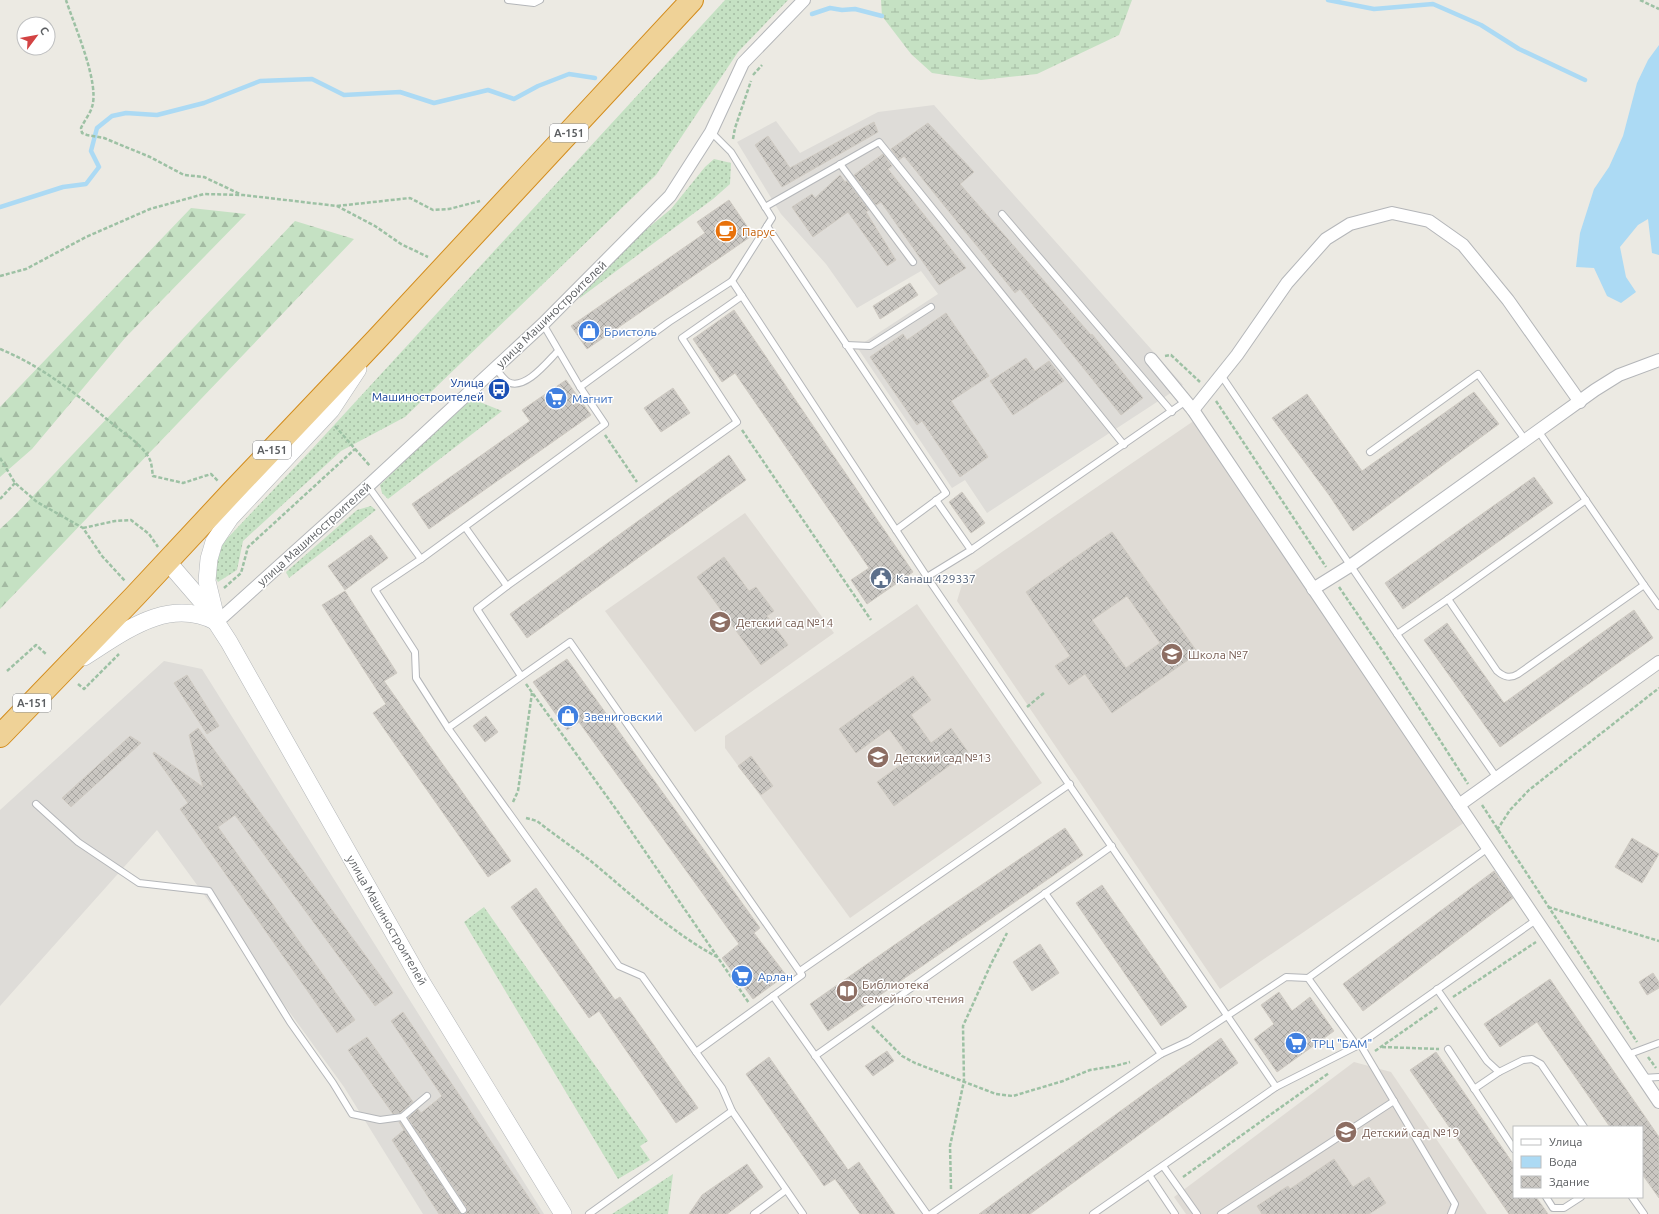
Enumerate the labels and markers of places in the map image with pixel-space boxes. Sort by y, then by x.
cafe icon: Парус [713,218,739,244]
place label: Парус [742,225,775,238]
shop icon: Бристоль [576,318,602,344]
place label: Бристоль [604,325,657,338]
place label: Улица Машиностроителей [372,376,484,403]
bus stop icon: Улица Машиностроителей [486,376,512,402]
supermarket icon: Магнит [543,385,569,411]
place label: Магнит [572,392,614,405]
public building icon: Канаш 429337 [868,565,894,591]
place label: Канаш 429337 [896,572,976,585]
school or university icon: Детский сад №14 [707,609,733,635]
place label: Детский сад №14 [736,616,834,629]
school or university icon: Школа №7 [1159,641,1185,667]
place label: Школа №7 [1188,648,1249,661]
shop icon: Звениговский [555,703,581,729]
place label: Звениговский [584,710,663,723]
school or university icon: Детский сад №13 [865,744,891,770]
place label: Детский сад №13 [894,751,991,764]
supermarket icon: Арлан [729,963,755,989]
place label: Арлан [758,970,793,983]
library icon: Библиотека семейного чтения [834,978,860,1004]
place label: Библиотека семейного чтения [862,978,964,1005]
supermarket icon: ТРЦ "БАМ" [1283,1030,1309,1056]
place label: ТРЦ "БАМ" [1312,1037,1372,1050]
school or university icon: Детский сад №19 [1333,1119,1359,1145]
place label: Детский сад №19 [1362,1126,1459,1139]

